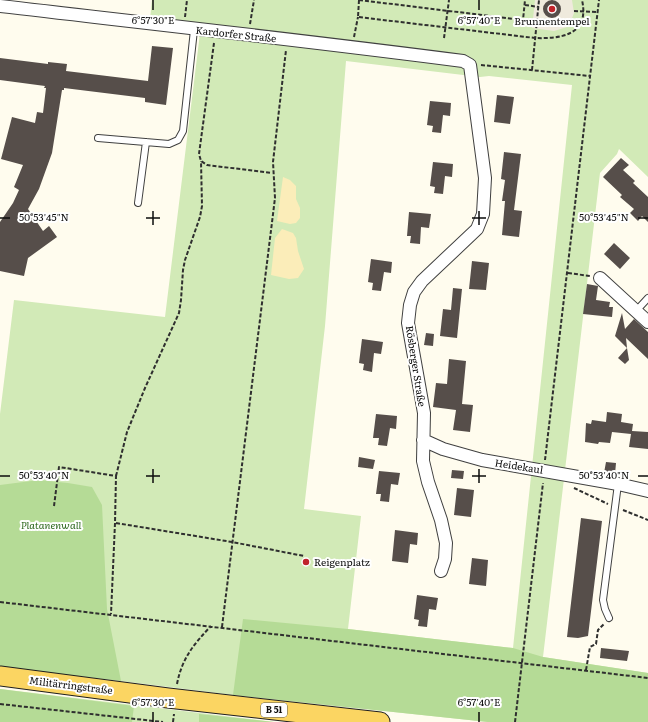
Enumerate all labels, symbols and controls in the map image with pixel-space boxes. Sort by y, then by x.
marker: Brunnentempel [547,4,557,14]
text: 6°57'30"E [132,12,174,27]
text: 6°57'40"E [458,12,500,27]
place label: Brunnentempel [514,13,590,28]
street label: Kardorfer Straße [195,22,277,45]
text: 50°53'45"N [19,209,69,224]
text: 50°53'45"N [579,209,629,224]
street label: Rösberger Straße [403,324,430,408]
street label: Heidekaul [494,454,545,477]
text: 50°53'40"N [19,467,69,482]
text: 50°53'40"N [579,467,629,482]
park label: Platanenwall [21,517,81,532]
place label: Reigenplatz [314,554,370,569]
marker: Reigenplatz [301,557,311,567]
street label: Militärringstraße [28,672,114,697]
text: 6°57'30"E [132,694,174,709]
text: 6°57'40"E [458,694,500,709]
road number: B 51 [261,703,287,717]

